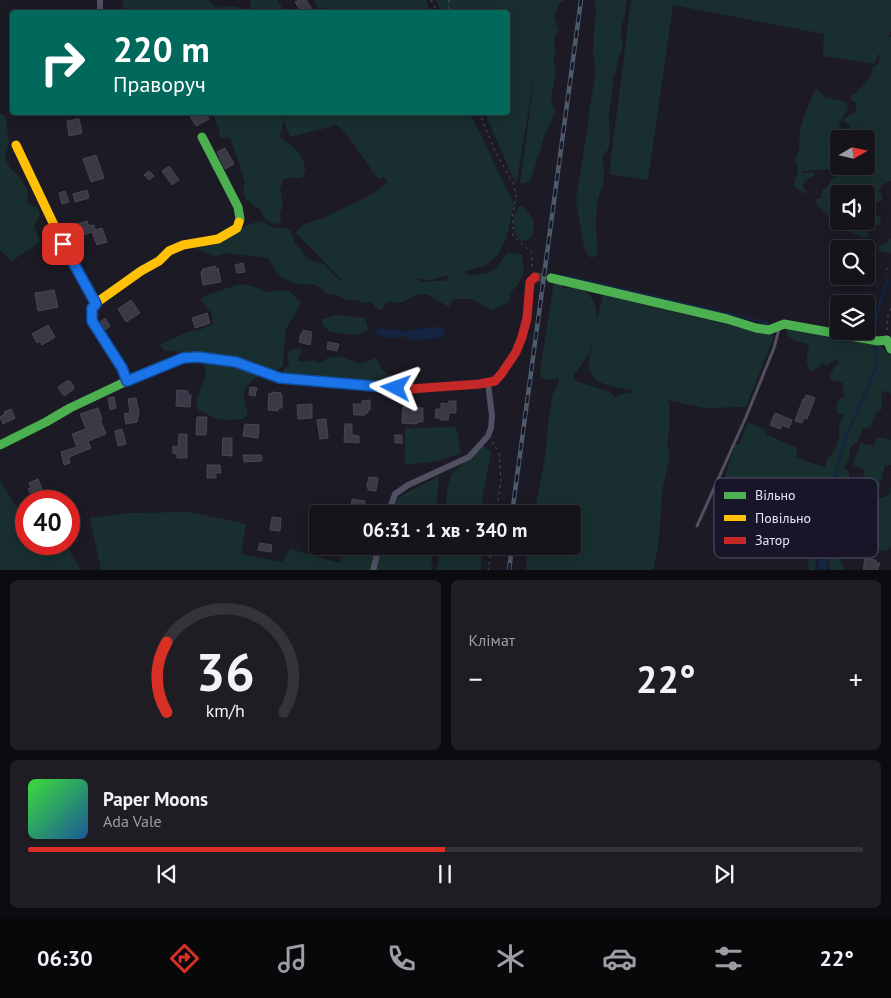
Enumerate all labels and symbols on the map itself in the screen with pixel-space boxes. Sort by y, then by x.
north arrow [830,130,875,175]
pin [42,223,84,265]
position arrow [369,361,421,413]
legend [714,478,878,558]
text: Вільно [755,486,796,504]
speed limit sign: 40 [15,490,80,555]
text: Повільно [755,509,811,527]
text: Затор [755,531,790,549]

